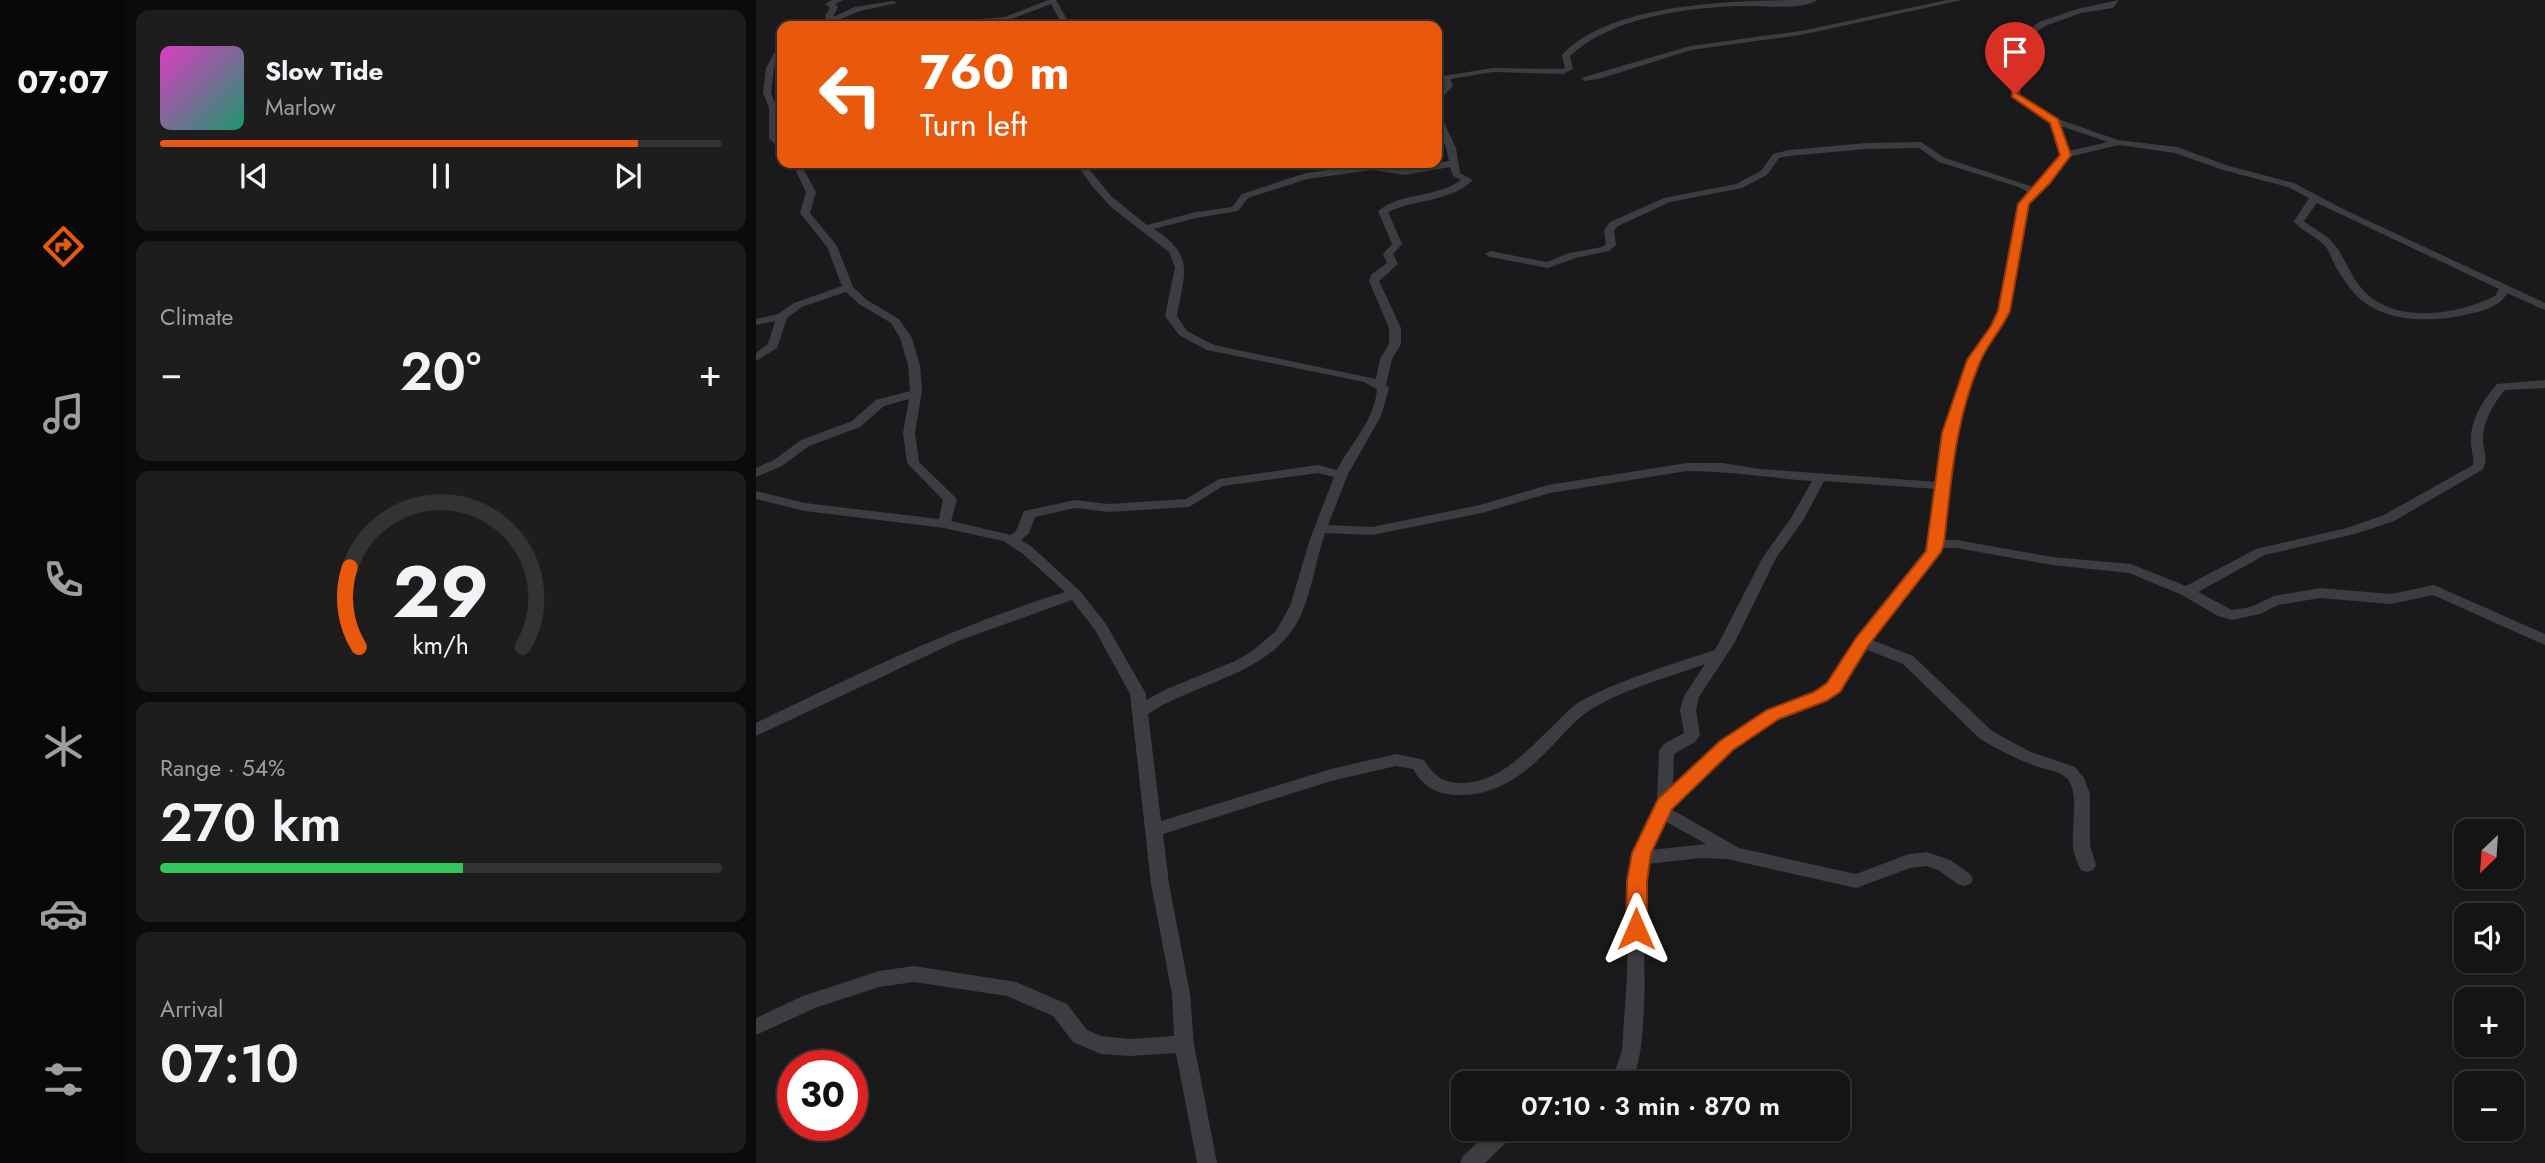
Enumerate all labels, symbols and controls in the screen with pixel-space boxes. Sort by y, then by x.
pin [1985,22,2045,94]
icon: arrive [1996,33,2034,71]
text: 760 m [920,37,1070,107]
icon: left [805,49,896,140]
text: Slow Tide [265,52,384,90]
text: 07:07 [17,59,109,105]
text: Marlow [265,90,336,124]
text: Turn left [920,102,1027,148]
icon: previous [235,157,273,195]
icon: pause [422,157,460,195]
icon: next [609,157,647,195]
icon: directions [39,222,88,271]
text: Climate [160,300,233,334]
text: 20° [400,334,481,410]
text: − [160,345,182,400]
text: + [699,345,722,400]
icon: music [39,389,88,438]
text: 29 [393,540,489,645]
icon: phone [39,555,88,604]
text: km/h [413,627,469,663]
icon: climate [39,722,88,771]
text: Range · 54% [160,751,285,785]
text: 270 km [160,785,342,861]
north arrow [2454,819,2524,889]
map controls [2454,819,2524,1141]
icon: car [39,889,88,938]
position arrow [1599,892,1673,966]
button: sound [2454,903,2524,973]
button: + [2454,987,2524,1057]
text: Arrival [160,992,223,1026]
text: 07:10 [160,1026,299,1102]
speed limit sign: 30 [777,1050,868,1141]
icon: filters [39,1055,88,1104]
button: − [2454,1071,2524,1141]
text: 07:10 · 3 min · 870 m [1521,1087,1780,1125]

